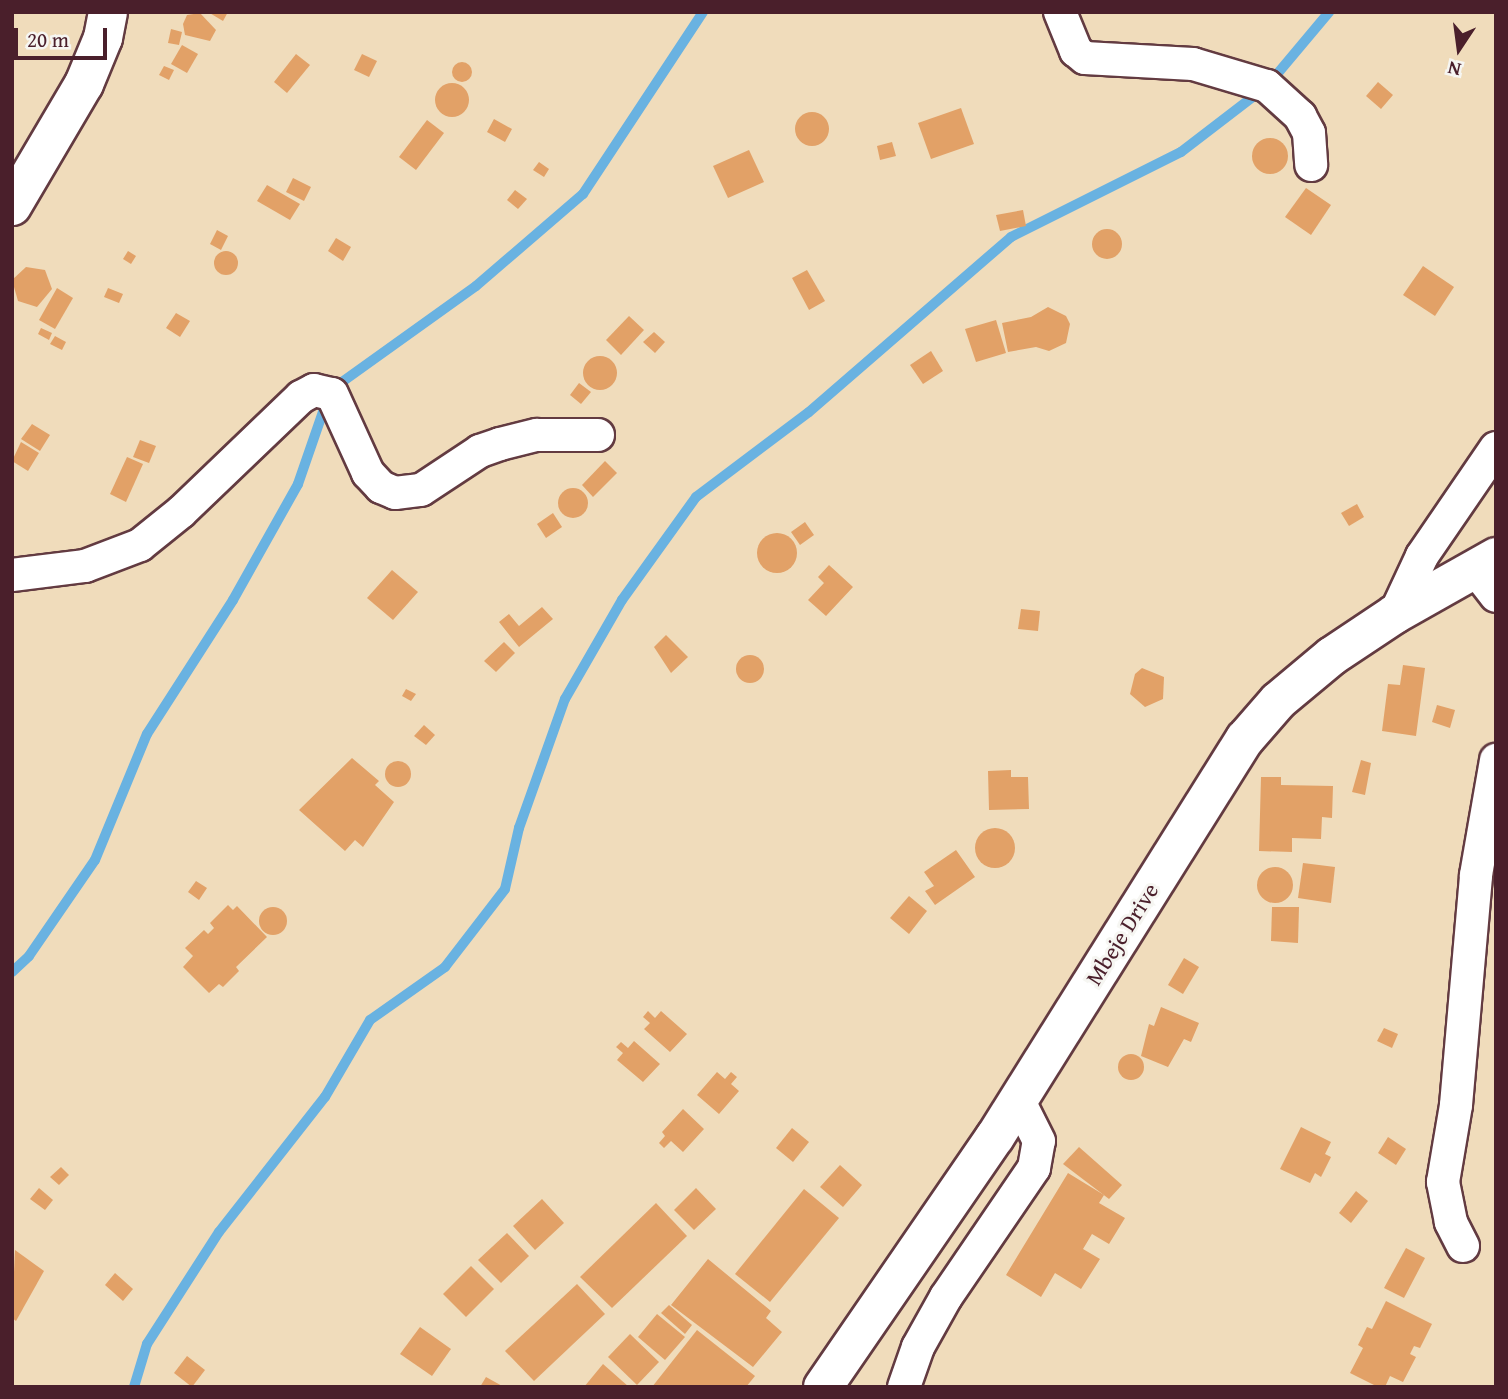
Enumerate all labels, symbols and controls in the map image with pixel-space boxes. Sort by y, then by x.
scale bar [18,14,110,58]
north arrow [1424,14,1494,84]
text: 20 m [27,24,69,55]
text: N [1445,54,1464,85]
street label: Mbeje Drive [1080,878,1164,990]

